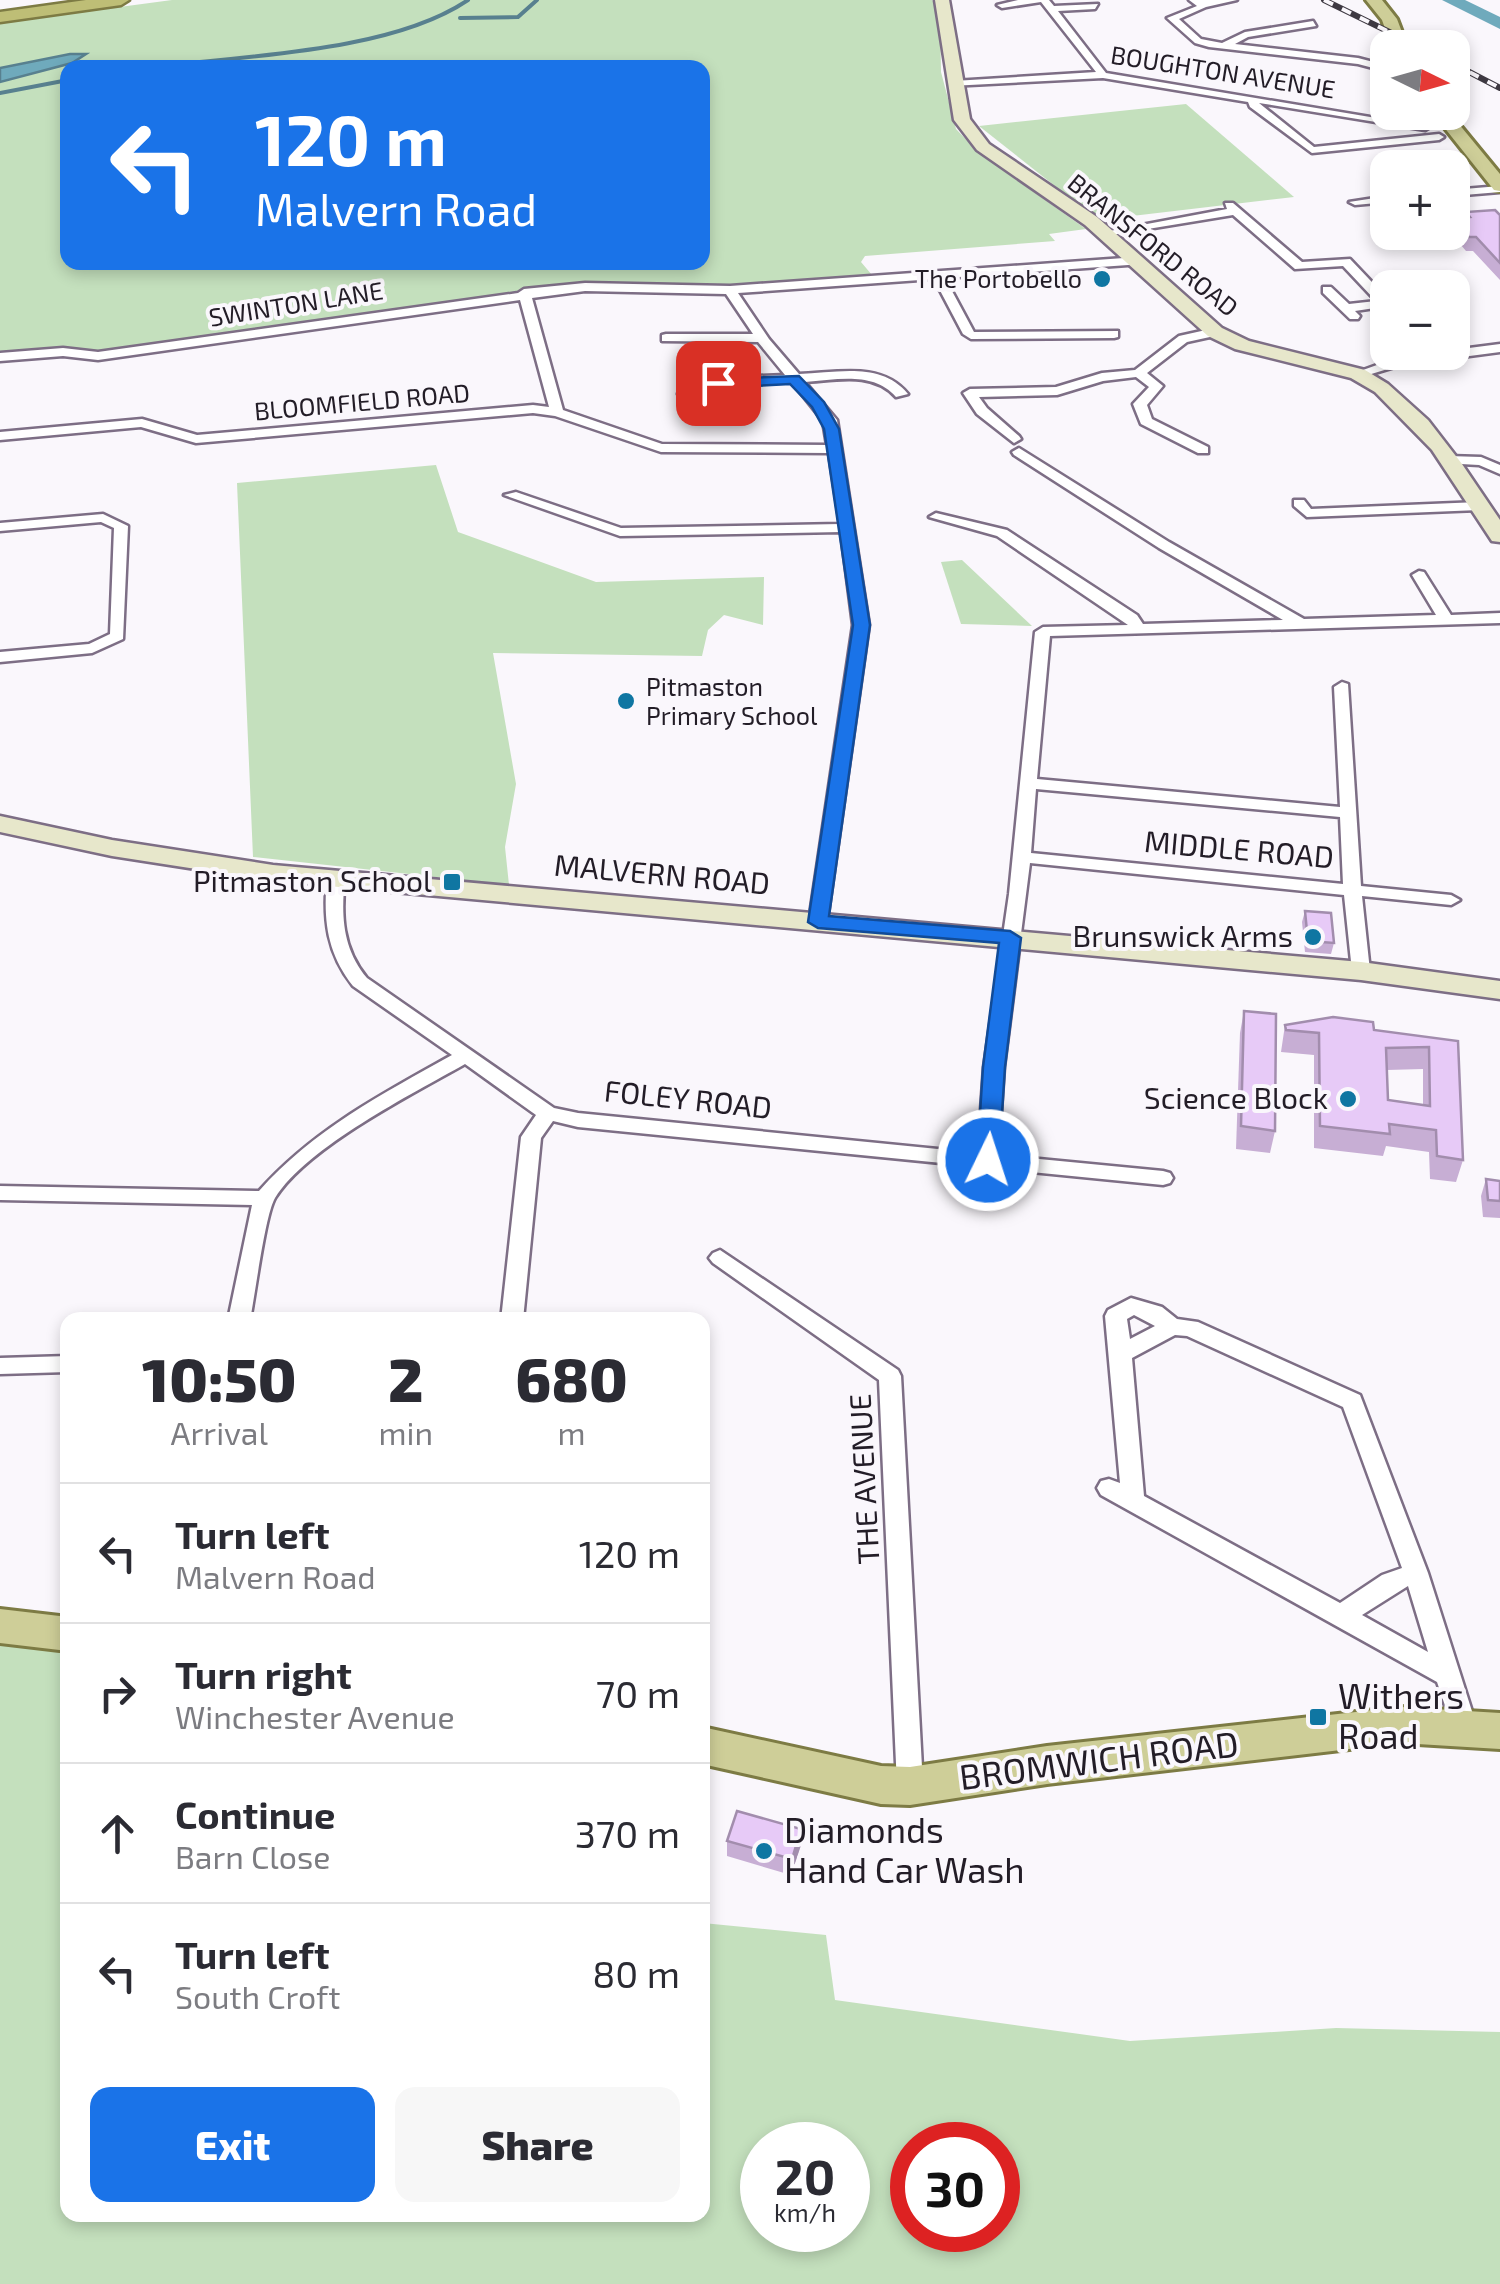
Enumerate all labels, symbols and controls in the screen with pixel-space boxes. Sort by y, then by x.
north arrow [1370,30,1470,130]
map controls [1370,30,1470,370]
street label: BOUGHTON AVENUE [1109,38,1338,104]
text: 120 m [255,96,447,180]
icon: left [90,100,220,230]
button: + [1370,150,1470,250]
street label: BRANSFORD ROAD [1063,166,1245,322]
text: Malvern Road [255,181,537,235]
place label: The Portobello [915,263,1082,293]
marker: The Portobello [1091,268,1113,290]
button: − [1370,270,1470,370]
street label: SWINTON LANE [207,274,385,332]
pin [676,341,761,426]
icon: arrive [691,356,746,411]
street label: BLOOMFIELD ROAD [253,377,471,425]
place label: Pitmaston Primary School [646,671,818,730]
marker: Pitmaston Primary School [615,690,637,712]
street label: MIDDLE ROAD [1143,822,1335,874]
street label: MALVERN ROAD [553,846,772,900]
place label: Pitmaston School [193,862,432,898]
marker: Pitmaston School [441,871,463,893]
place label: Brunswick Arms [1073,917,1293,953]
marker: Brunswick Arms [1302,926,1324,948]
street label: FOLEY ROAD [603,1071,774,1125]
place label: Science Block [1144,1079,1328,1115]
marker: Science Block [1337,1088,1359,1110]
position arrow [936,1108,1040,1212]
text: 10:50 [142,1342,296,1414]
text: 2 [388,1342,424,1414]
text: 680 [515,1342,628,1414]
street label: THE AVENUE [841,1393,885,1565]
text: Arrival [171,1413,268,1451]
text: min [379,1413,433,1451]
text: m [557,1413,586,1451]
text: Turn left [175,1511,330,1557]
icon: left [90,1526,145,1581]
text: 120 m [579,1530,680,1576]
text: Malvern Road [175,1557,376,1595]
text: Turn right [175,1651,352,1697]
icon: right [90,1666,145,1721]
text: 70 m [596,1670,680,1716]
place label: Withers Road [1338,1674,1464,1756]
text: Winchester Avenue [175,1697,455,1735]
marker: Withers Road [1307,1706,1329,1728]
street label: BROMWICH ROAD [957,1721,1241,1797]
text: Continue [175,1791,335,1837]
icon: ahead [90,1806,145,1861]
place label: Diamonds Hand Car Wash [784,1808,1025,1890]
text: 370 m [575,1810,680,1856]
text: Barn Close [175,1837,330,1875]
marker: Diamonds Hand Car Wash [753,1840,775,1862]
text: Turn left [175,1931,330,1977]
icon: left [90,1946,145,2001]
text: 80 m [592,1950,680,1996]
text: South Croft [175,1977,340,2015]
button: Exit [90,2087,375,2202]
button: Share [395,2087,680,2202]
speed limit sign: 30 [890,2122,1020,2252]
text: 20 [775,2145,835,2205]
text: km/h [774,2197,836,2227]

